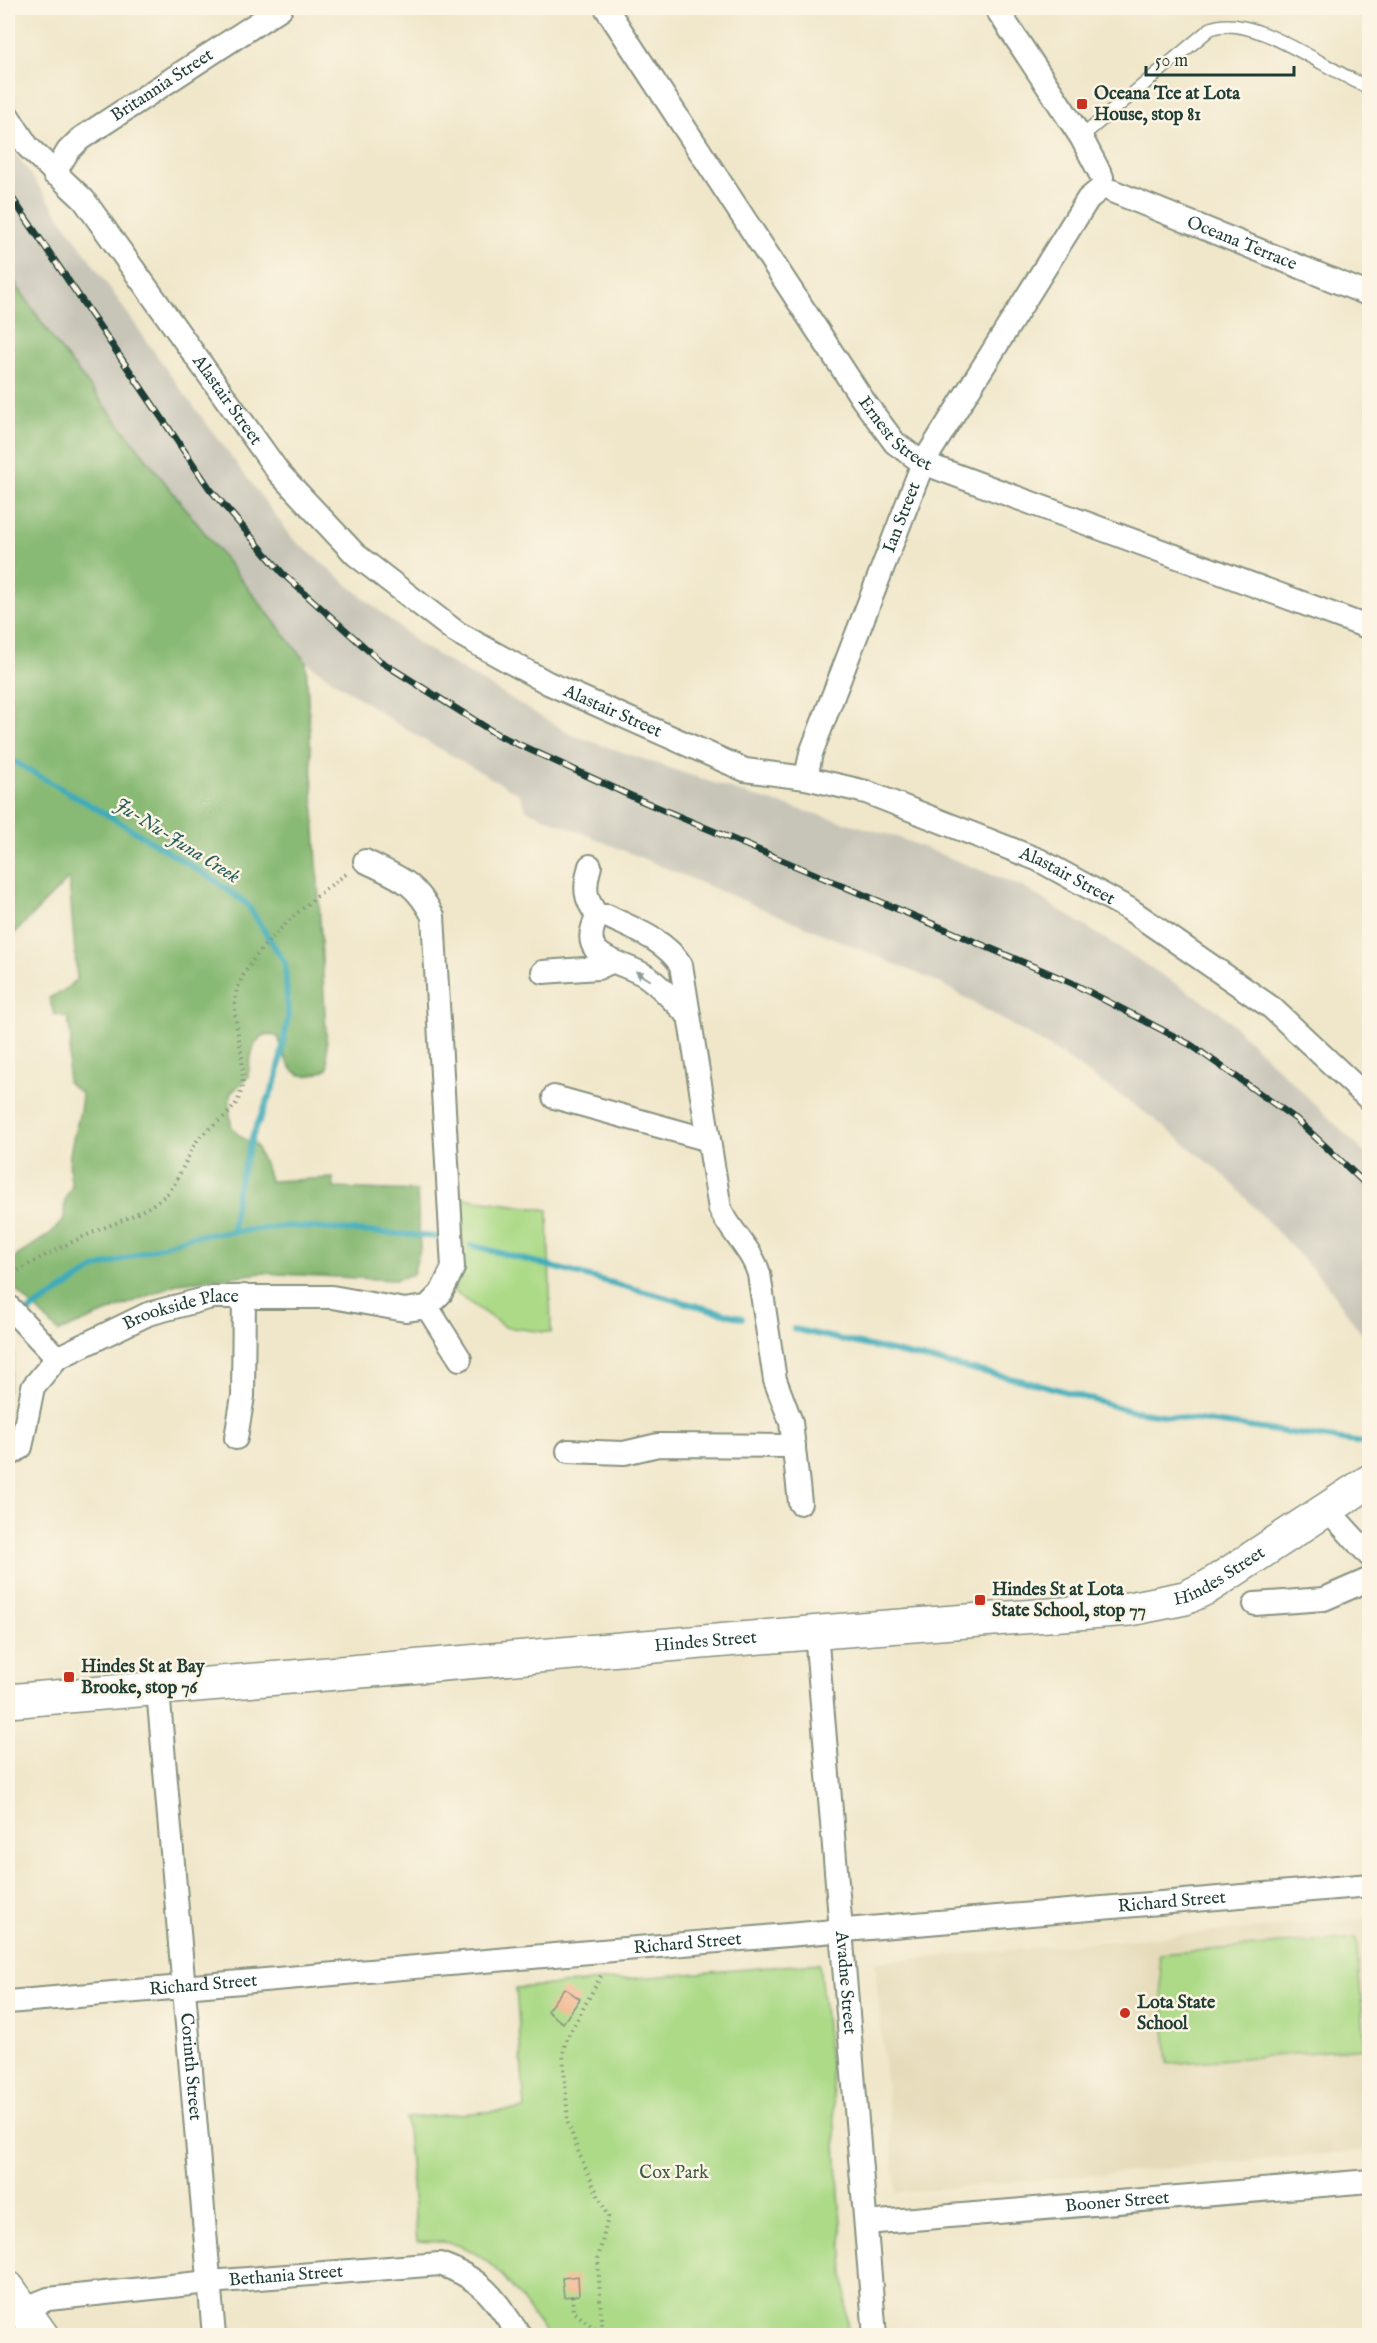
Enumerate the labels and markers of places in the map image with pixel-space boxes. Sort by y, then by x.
place label: Oceana Tce at Lota House, stop 81 [1094,83,1241,127]
marker: Oceana Tce at Lota House, stop 81 [1075,97,1089,111]
place label: Hindes St at Lota State School, stop 77 [992,1579,1146,1623]
marker: Hindes St at Lota State School, stop 77 [973,1593,987,1607]
place label: Hindes St at Bay Brooke, stop 76 [81,1656,206,1700]
marker: Hindes St at Bay Brooke, stop 76 [62,1670,76,1684]
place label: Lota State School [1137,1992,1216,2036]
marker: Lota State School [1118,2006,1132,2020]

